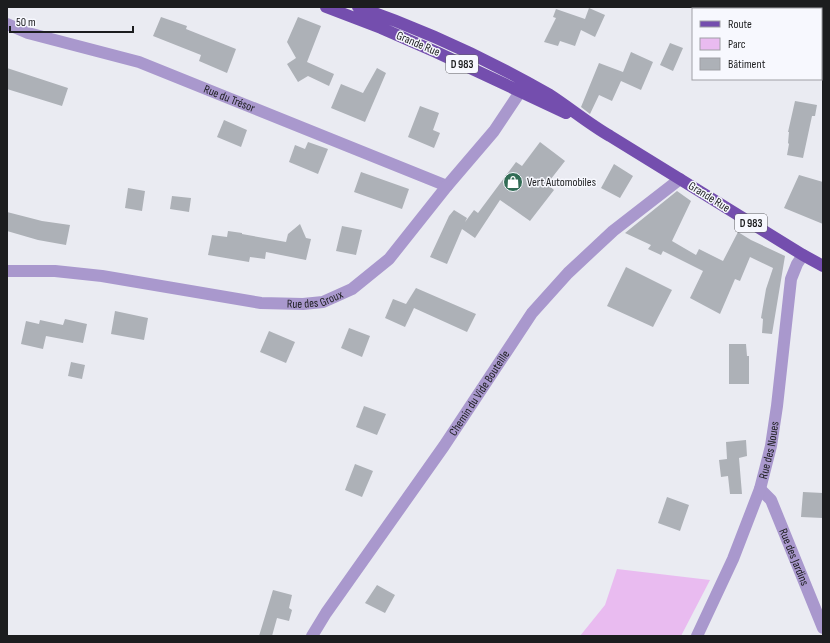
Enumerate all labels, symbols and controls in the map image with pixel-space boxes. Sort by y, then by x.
scale bar [10,8,133,34]
legend [692,8,822,80]
text: 50 m [16,15,36,30]
text: Route [728,17,752,32]
street label: Grande Rue [394,28,442,60]
text: Parc [728,37,746,52]
road number: D 983 [446,55,478,73]
text: Bâtiment [728,57,766,72]
street label: Rue du Trésor [201,81,258,116]
shop icon: Vert Automobiles [502,171,524,193]
place label: Vert Automobiles [527,175,596,190]
street label: Grande Rue [685,178,733,216]
road number: D 983 [735,214,767,232]
street label: Rue des Groux [287,286,346,312]
street label: Chemin du Vide Bouteille [445,347,513,439]
street label: Rue des Noues [755,420,782,481]
street label: Rue des Jardins [776,526,812,588]

